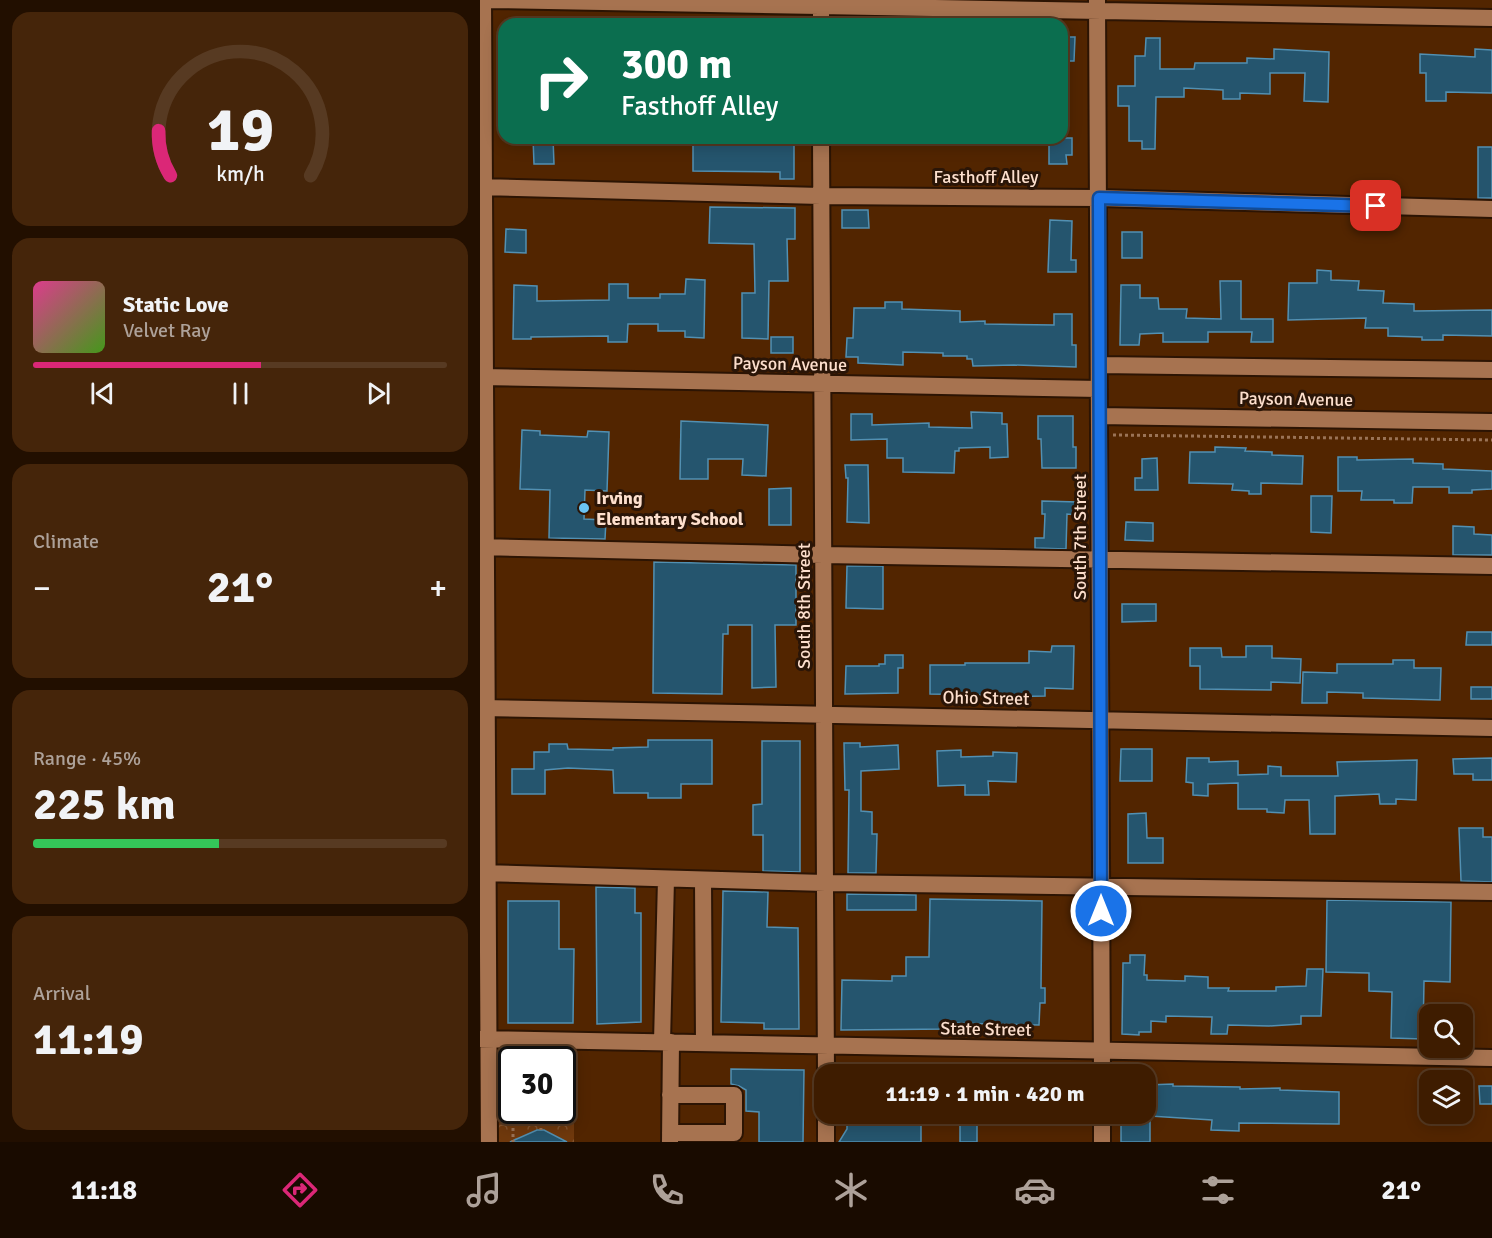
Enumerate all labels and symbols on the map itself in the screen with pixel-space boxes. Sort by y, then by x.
street label: Fasthoff Alley [934,166,1039,188]
pin [1350,180,1401,231]
street label: Payson Avenue [733,352,847,376]
street label: Payson Avenue [1239,387,1353,411]
street label: South 7th Street [1069,474,1091,600]
place label: Irving Elementary School [596,487,744,530]
marker: Irving Elementary School [577,501,591,515]
street label: South 8th Street [793,543,815,669]
street label: Ohio Street [942,686,1030,710]
position arrow [1069,879,1133,943]
street label: State Street [940,1017,1032,1041]
speed limit sign: 30 [498,1046,576,1124]

